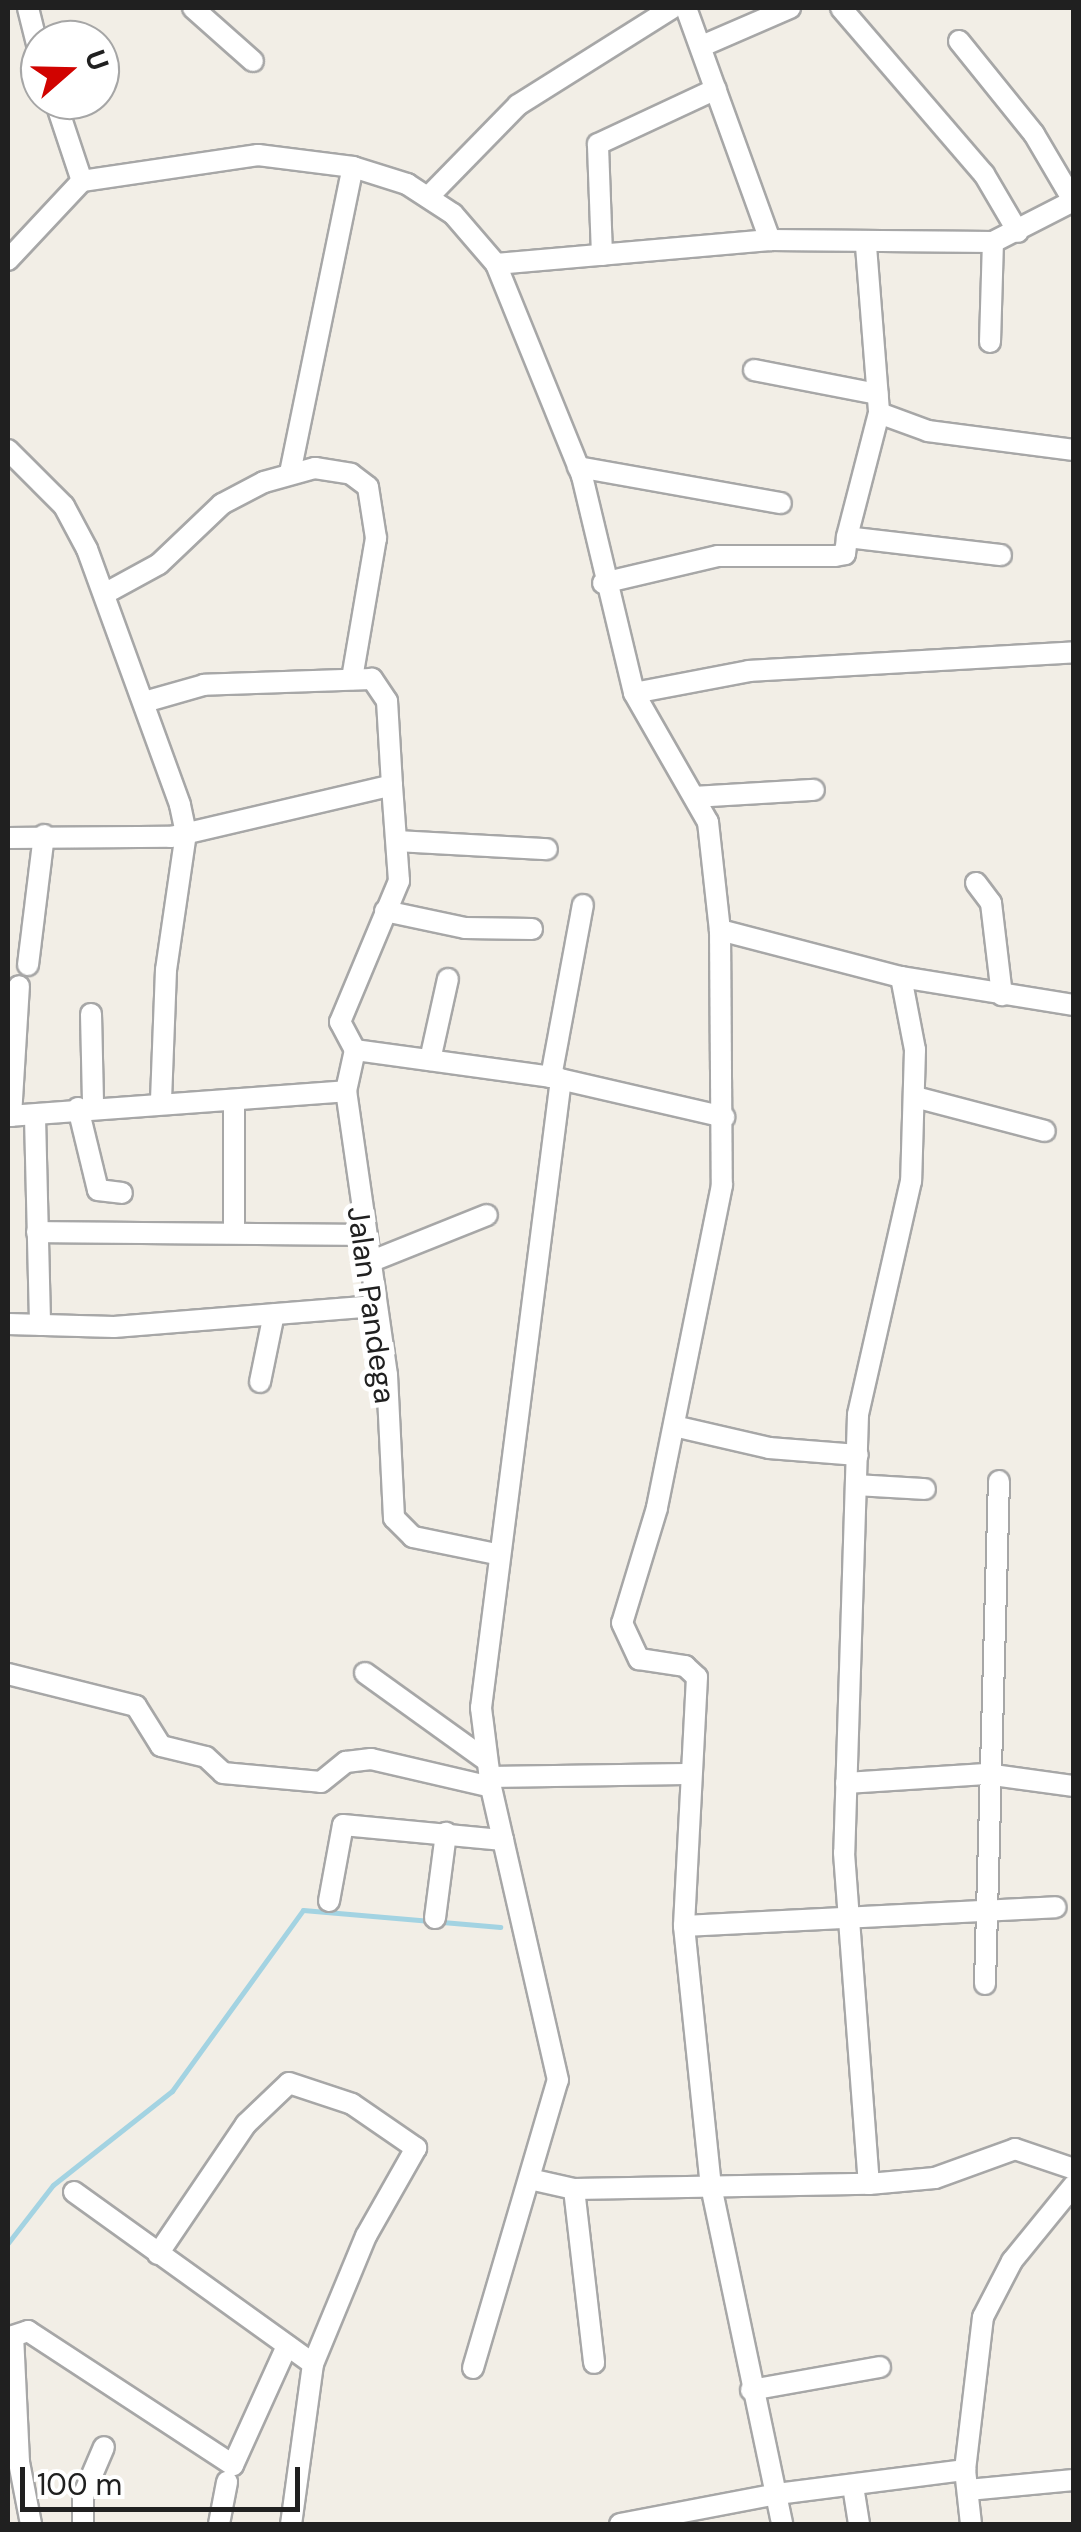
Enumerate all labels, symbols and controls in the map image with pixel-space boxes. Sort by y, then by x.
north arrow [20,20,120,120]
text: U [76,45,117,76]
street label: Jalan Pandega [339,1204,403,1406]
scale bar [25,2447,305,2509]
text: 100 m [37,2465,122,2504]

